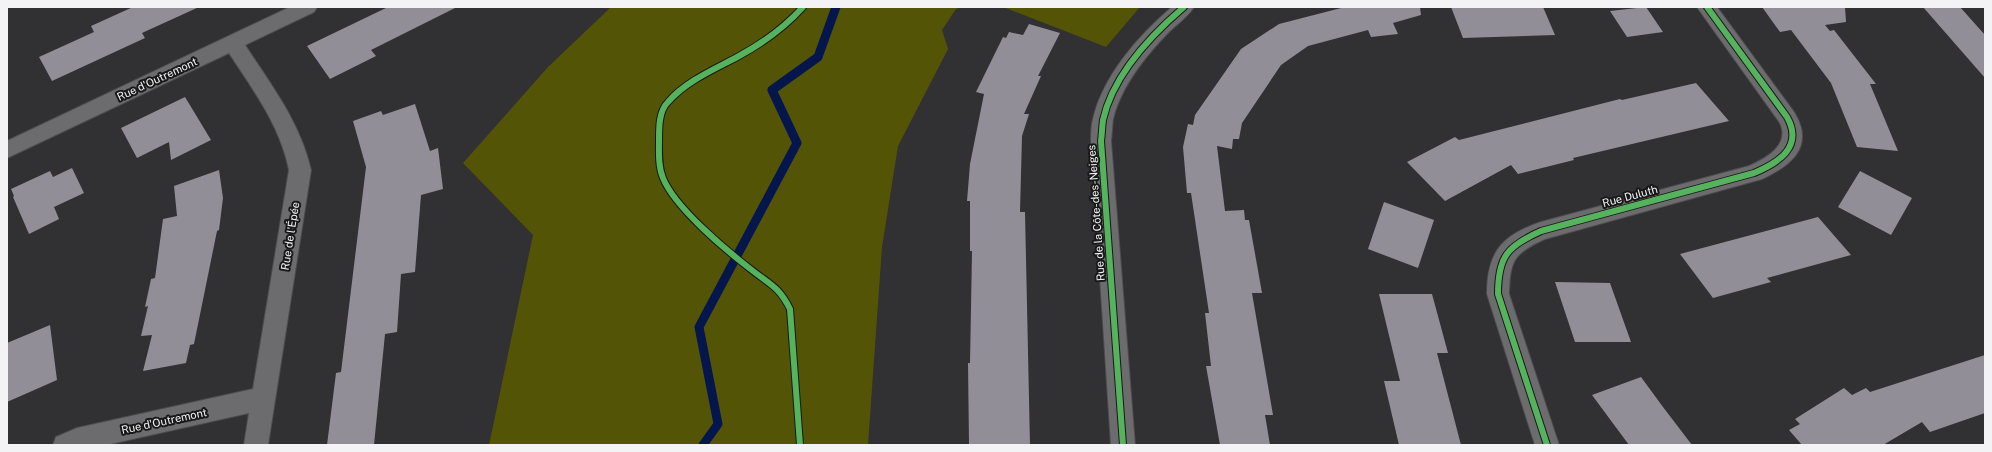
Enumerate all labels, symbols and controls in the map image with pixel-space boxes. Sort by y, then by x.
street label: Rue d'Outremont [115,55,199,103]
street label: Rue de la Côte-des-Neiges [1085,144,1107,282]
street label: Rue Duluth [1601,183,1659,209]
street label: Rue de l'Épée [278,201,301,271]
street label: Rue d'Outremont [120,406,208,436]

